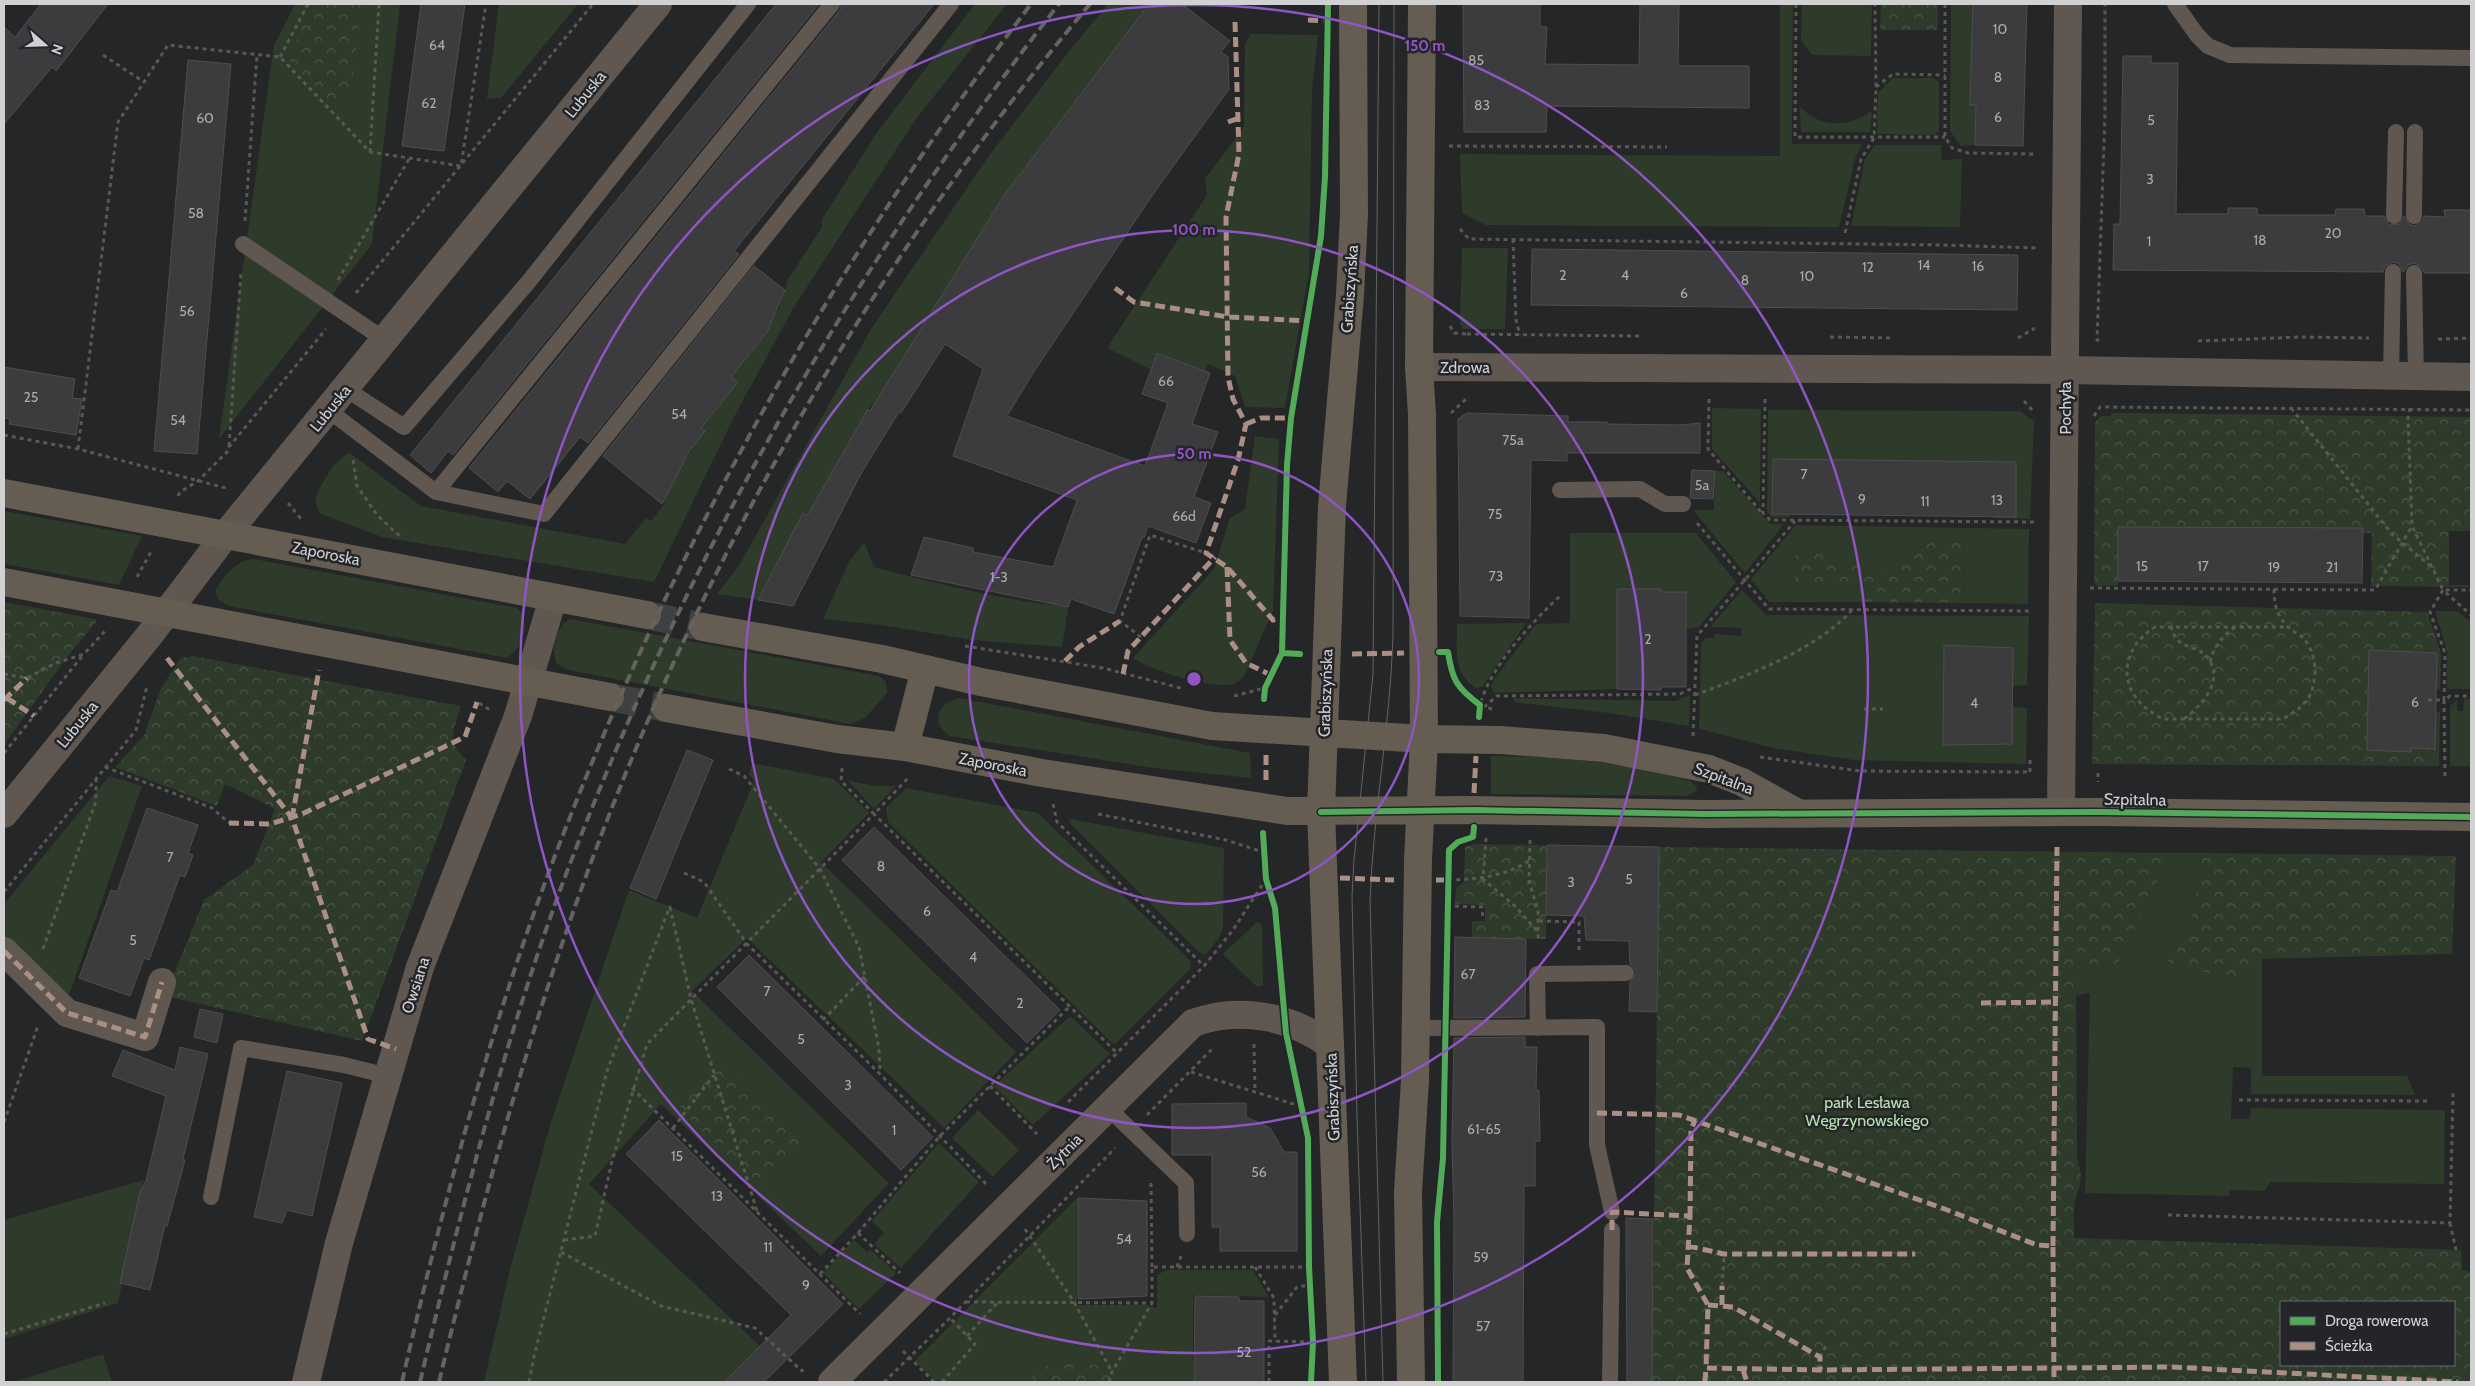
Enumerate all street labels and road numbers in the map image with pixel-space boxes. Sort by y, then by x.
street label: Lubuska [561,67,610,122]
street label: Grabiszyńska [1337,244,1362,334]
street label: Zdrowa [1440,358,1490,377]
street label: Lubuska [306,381,355,436]
street label: Pochyła [2056,381,2075,435]
street label: Zaporoska [290,538,362,569]
street label: Grabiszyńska [1314,648,1337,737]
street label: Lubuska [53,697,102,752]
street label: Zaporoska [957,749,1029,780]
street label: Szpitalna [1691,758,1757,799]
street label: Szpitalna [2104,789,2167,810]
street label: Owsiana [397,954,434,1016]
street label: Grabiszyńska [1321,1052,1344,1141]
street label: Żytnia [1043,1129,1086,1173]

